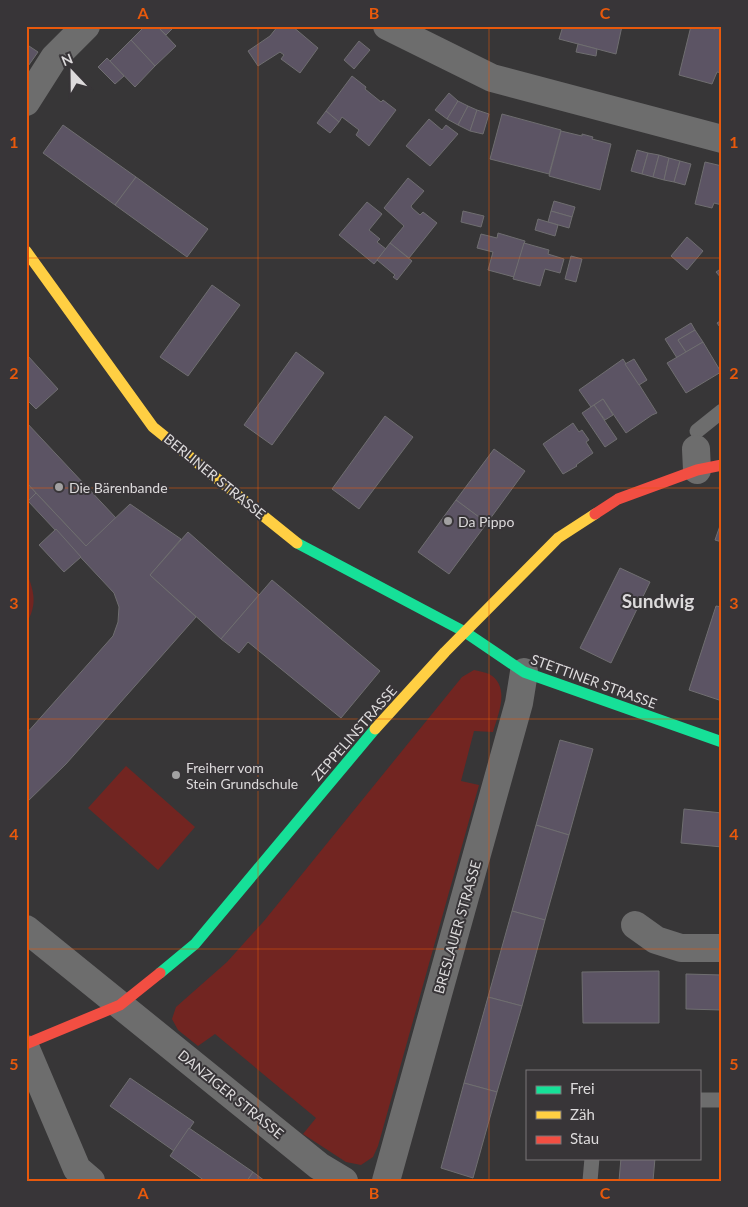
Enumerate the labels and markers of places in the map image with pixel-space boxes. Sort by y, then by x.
place label: Die Bärenbande [69,479,168,496]
marker: Die Bärenbande [53,481,65,493]
place label: Da Pippo [458,513,514,530]
marker: Da Pippo [442,515,454,527]
place label: Freiherr vom Stein Grundschule [186,759,298,792]
marker: Freiherr vom Stein Grundschule [170,769,182,781]

